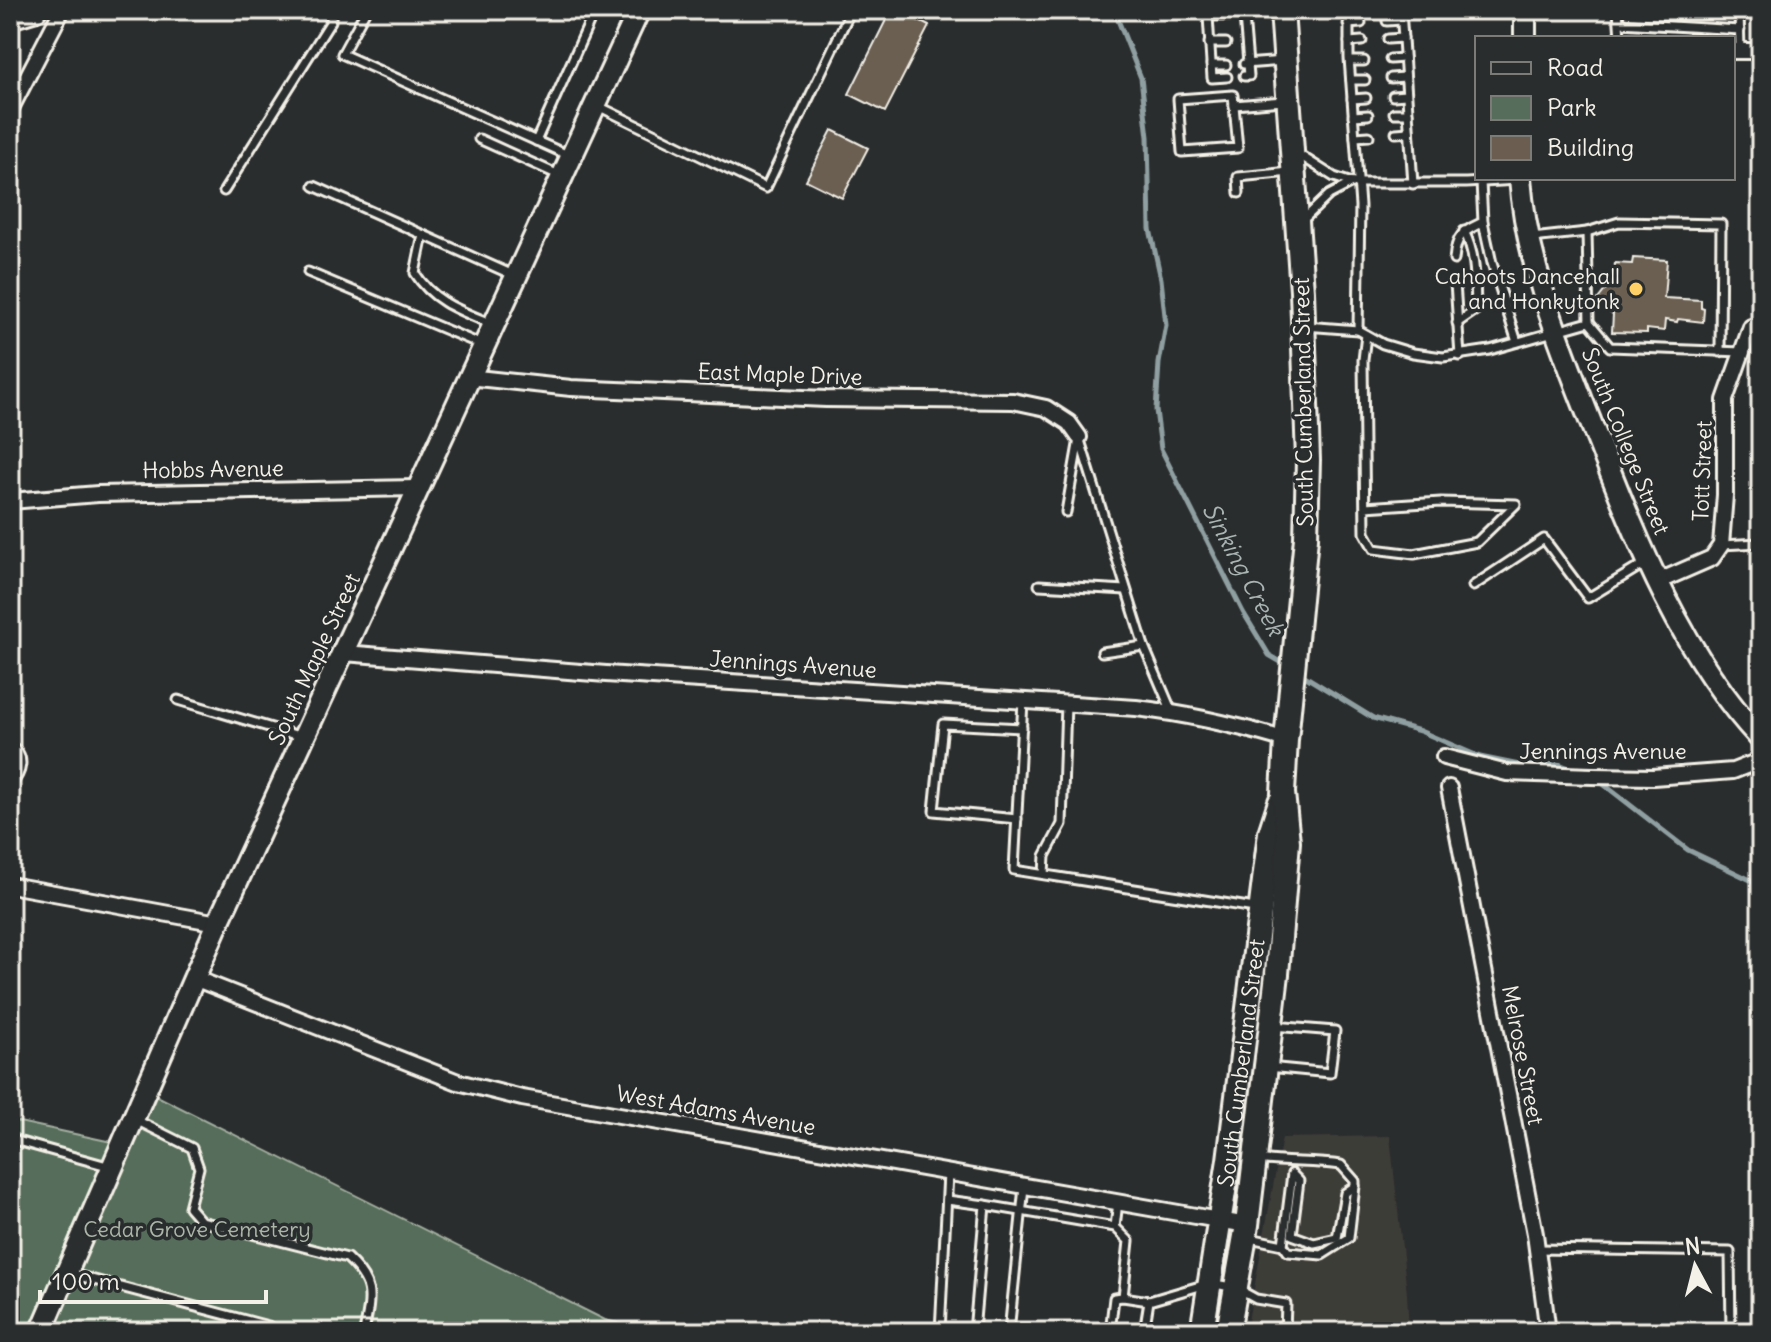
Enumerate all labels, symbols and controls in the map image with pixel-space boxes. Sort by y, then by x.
legend [1475,36,1735,180]
text: Road [1547,52,1603,82]
text: Park [1547,92,1597,122]
text: Building [1547,132,1634,162]
place label: Cahoots Dancehall and Honkytonk [1435,262,1620,315]
street label: South Cumberland Street [1287,277,1319,527]
marker: Cahoots Dancehall and Honkytonk [1627,280,1645,298]
street label: South College Street [1576,343,1676,539]
street label: East Maple Drive [697,357,863,391]
street label: Tott Street [1686,420,1718,522]
street label: Hobbs Avenue [142,454,284,484]
water label: Sinking Creek [1196,497,1292,642]
street label: South Maple Street [262,569,366,749]
street label: Jennings Avenue [709,644,877,684]
street label: Jennings Avenue [1519,737,1687,765]
street label: South Cumberland Street [1211,937,1271,1189]
street label: Melrose Street [1496,983,1550,1127]
street label: West Adams Avenue [614,1079,818,1141]
park label: Cedar Grove Cemetery [83,1215,311,1243]
north arrow [1655,1226,1735,1306]
text: N [1683,1231,1702,1261]
scale bar [40,1254,266,1304]
text: 100 m [52,1266,120,1296]

